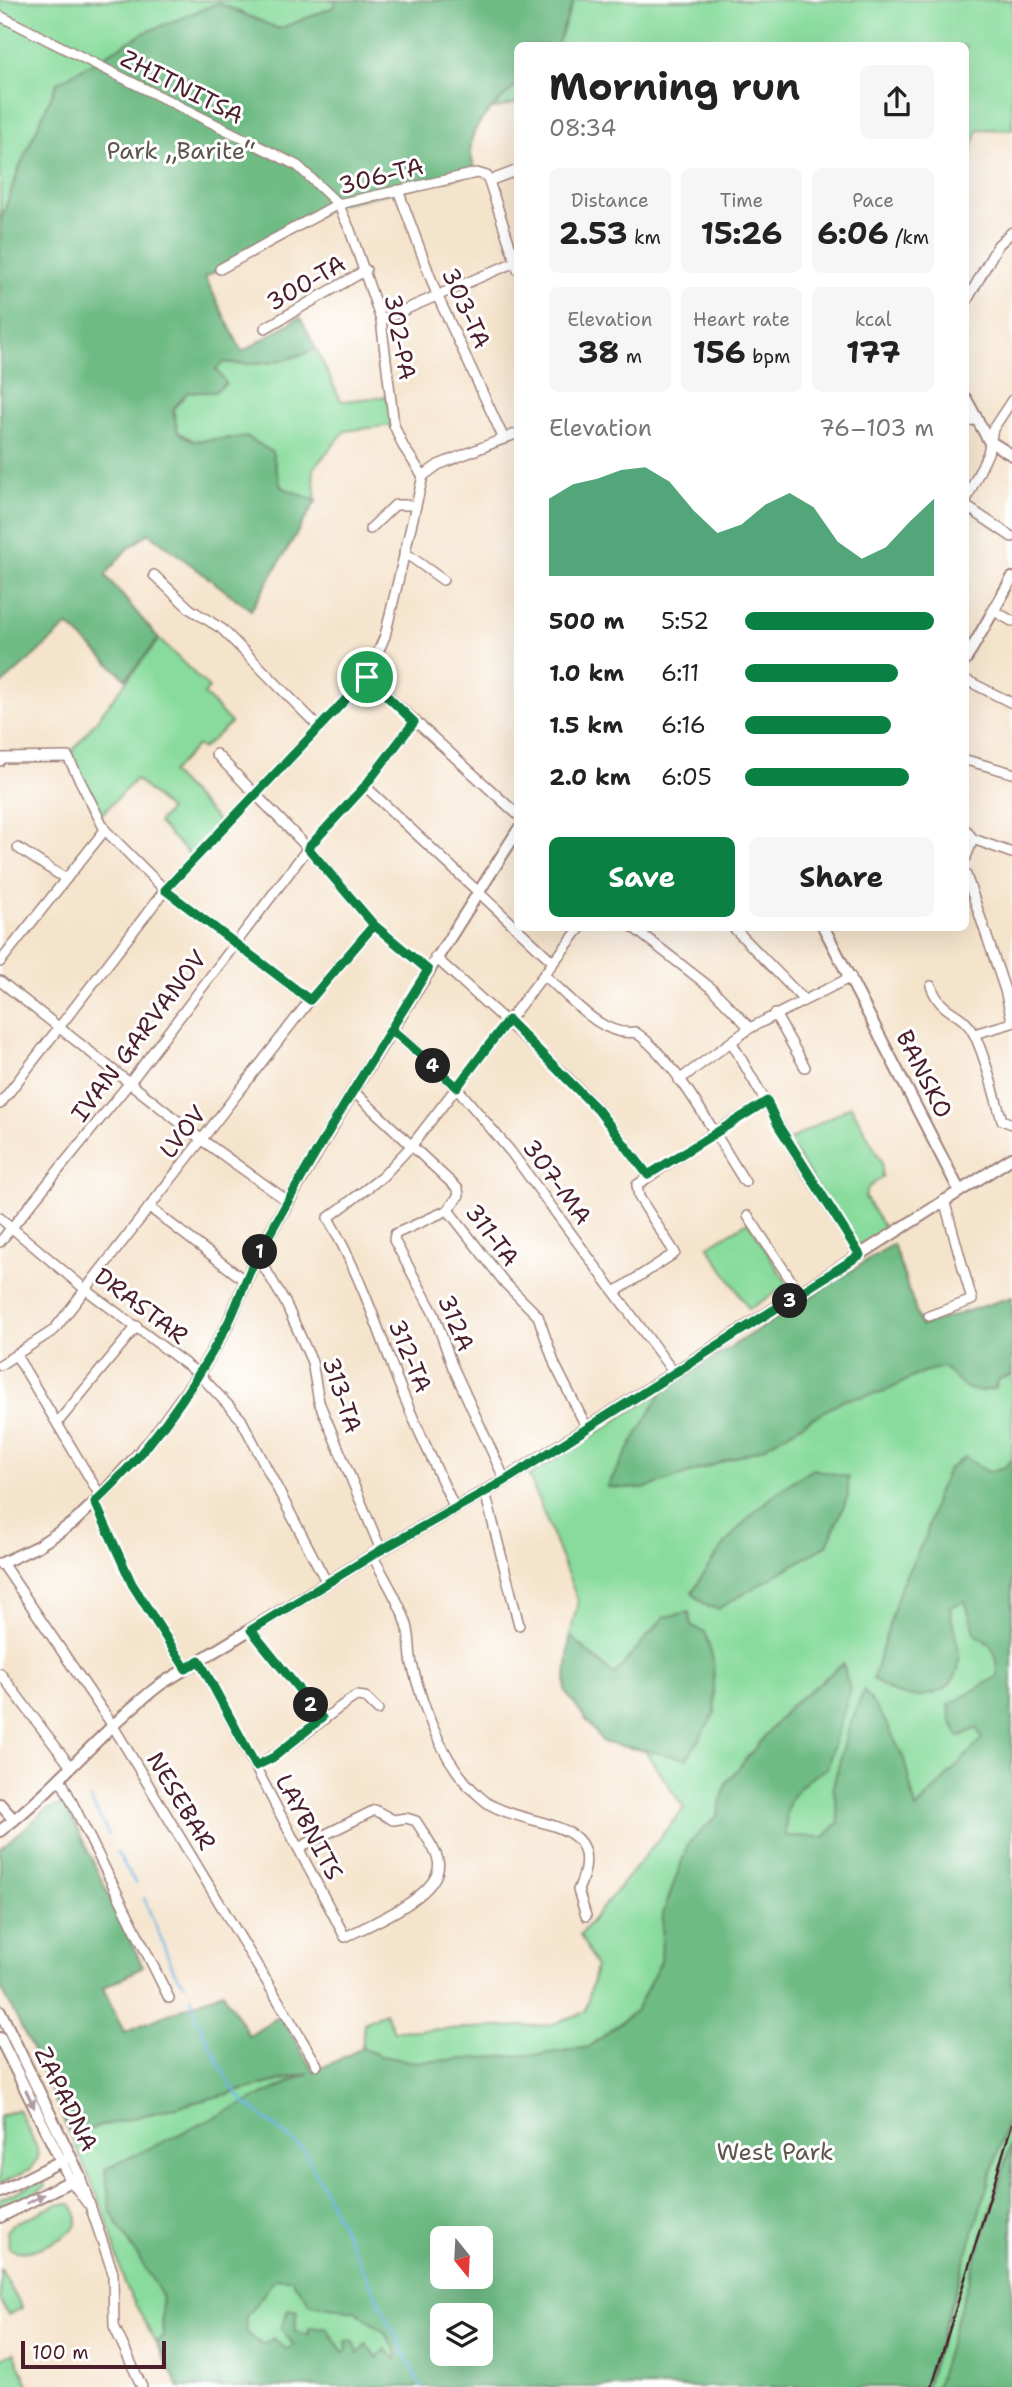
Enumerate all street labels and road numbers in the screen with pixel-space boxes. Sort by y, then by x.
street label: ZHITNITSA [115,42,249,132]
street label: 306-ТА [335,150,427,202]
street label: 300-ТА [261,248,351,318]
street label: 303-ТА [434,262,498,354]
street label: 302-РА [377,291,423,383]
street label: IVAN GARVANOV [64,944,214,1128]
street label: BANSKO [888,1025,960,1123]
street label: LVOV [152,1099,214,1165]
street label: 307-МА [515,1133,599,1231]
street label: 311-ТА [458,1197,526,1273]
street label: DRASTAR [88,1260,194,1352]
street label: 312А [430,1290,482,1356]
street label: 312-ТА [381,1315,439,1397]
street label: 313-ТА [315,1353,369,1437]
street label: NESEBAR [139,1746,223,1856]
street label: LAYBNITS [268,1768,350,1886]
street label: ZAPADNA [27,2041,105,2157]

